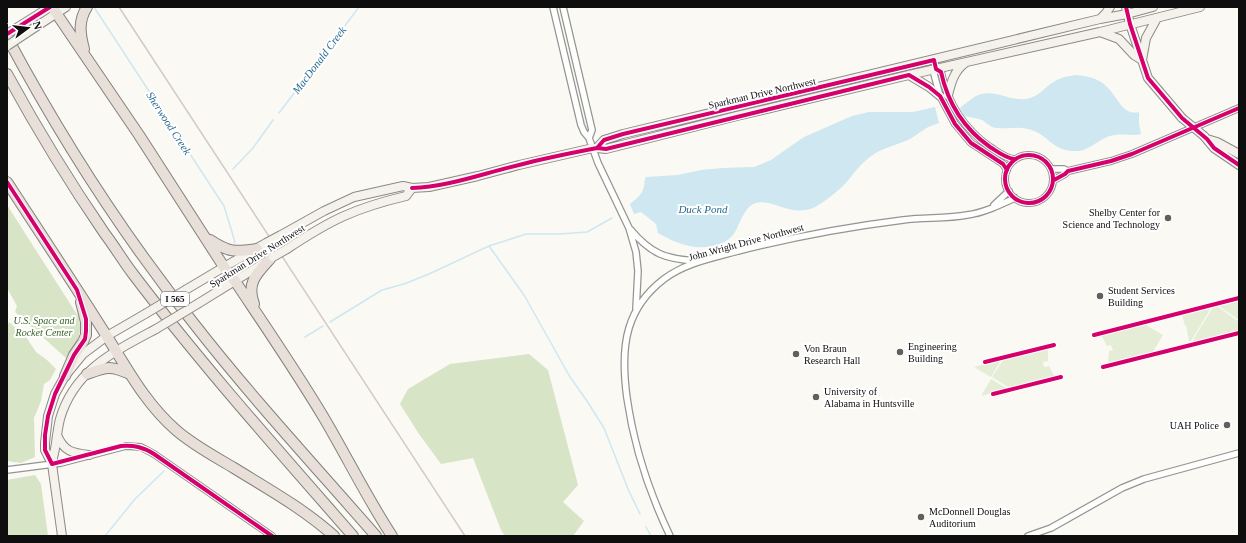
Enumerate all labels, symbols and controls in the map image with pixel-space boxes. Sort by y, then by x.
north arrow [8,8,48,48]
text: N [31,20,44,31]
water label: MacDonald Creek [289,23,349,97]
street label: Sparkman Drive Northwest [707,75,817,111]
water label: Sherwood Creek [144,89,194,158]
water label: Duck Pond [677,203,728,215]
place label: Shelby Center for Science and Technology [1063,207,1161,230]
marker: Shelby Center for Science and Technology [1163,213,1173,223]
street label: John Wright Drive Northwest [687,221,805,263]
street label: Sparkman Drive Northwest [207,222,307,290]
place label: Student Services Building [1108,285,1175,308]
marker: Student Services Building [1095,291,1105,301]
road number: I 565 [161,292,189,306]
park label: U.S. Space and Rocket Center [13,315,76,338]
place label: Engineering Building [908,341,957,364]
place label: Von Braun Research Hall [804,343,861,366]
marker: Engineering Building [895,347,905,357]
marker: Von Braun Research Hall [791,349,801,359]
place label: University of Alabama in Huntsville [824,386,915,409]
marker: University of Alabama in Huntsville [811,392,821,402]
place label: UAH Police [1170,420,1220,431]
marker: UAH Police [1222,420,1232,430]
place label: McDonnell Douglas Auditorium [929,506,1010,529]
marker: McDonnell Douglas Auditorium [916,512,926,522]

